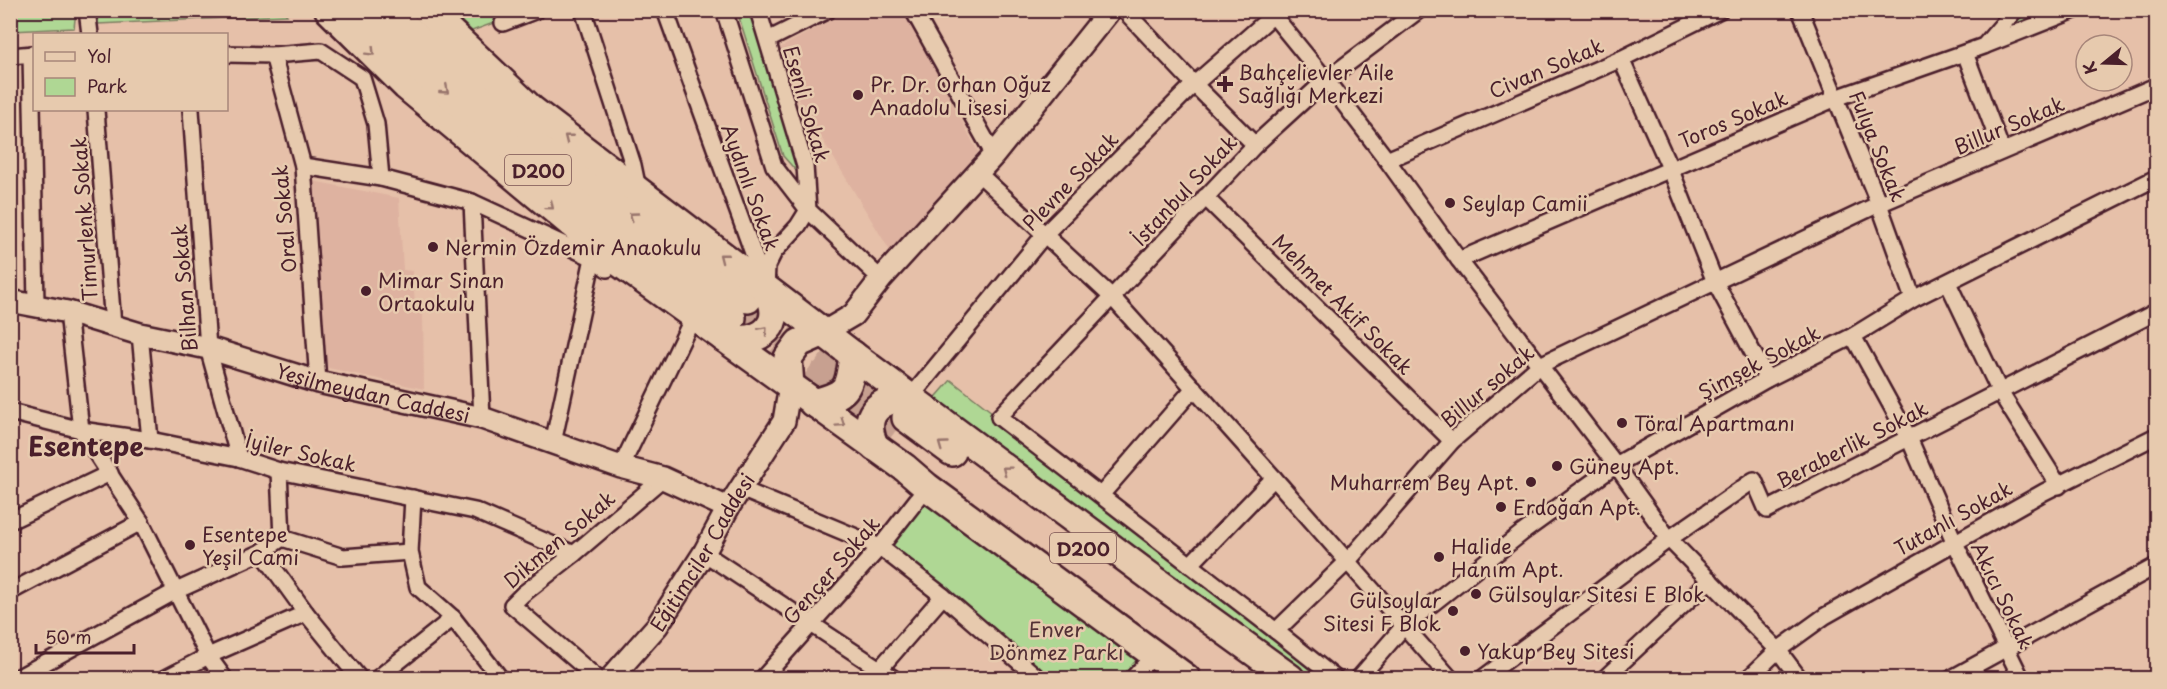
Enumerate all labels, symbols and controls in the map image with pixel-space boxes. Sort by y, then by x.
street label: Civan Sokak [1484,30,1608,106]
legend [33,33,228,111]
north arrow [2074,33,2134,93]
text: Yol [87,42,112,69]
street label: Esenli Sokak [776,42,838,166]
one-way arrow [363,44,374,55]
place label: Bahçelievler Aile Sağlığı Merkezi [1238,57,1394,110]
text: K [2076,58,2102,78]
place label: Pr. Dr. Orhan Oğuz Anadolu Lisesi [870,69,1051,122]
text: Park [87,72,127,99]
marker: Bahçelievler Aile Sağlığı Merkezi [1216,75,1234,93]
one-way arrow [438,83,449,94]
street label: Toros Sokak [1674,83,1792,155]
street label: Fulya Sokak [1842,86,1914,206]
marker: Pr. Dr. Orhan Oğuz Anadolu Lisesi [851,88,865,102]
street label: Billur Sokak [1949,88,2069,162]
street label: Aydınlı Sokak [714,119,788,255]
street label: Plevne Sokak [1015,125,1125,237]
street label: İstanbul Sokak [1124,128,1244,252]
one-way arrow [564,134,575,145]
street label: Timurlenk Sokak [63,136,105,302]
road number: D200 [505,155,571,185]
street label: Oral Sokak [264,164,304,274]
place label: Seylap Camii [1462,188,1588,218]
marker: Seylap Camii [1443,196,1457,210]
one-way arrow [544,199,555,210]
one-way arrow [628,212,639,223]
street label: Bilhan Sokak [163,223,205,353]
street label: Mehmet Akif Sokak [1266,227,1420,381]
place label: Nermin Özdemir Anaokulu [445,232,701,262]
marker: Nermin Özdemir Anaokulu [426,240,440,254]
one-way arrow [718,253,729,264]
place label: Mimar Sinan Ortaokulu [378,265,504,318]
marker: Mimar Sinan Ortaokulu [359,284,373,298]
street label: Şimşek Sokak [1693,317,1825,407]
one-way arrow [757,326,768,336]
street label: Billur sokak [1434,338,1540,434]
street label: Yeşilmeydan Caddesi [272,355,473,430]
street label: Beraberlik Sokak [1771,393,1933,495]
place label: Töral Apartmanı [1634,408,1795,438]
one-way arrow [835,416,846,427]
marker: Töral Apartmanı [1615,416,1629,430]
street label: İyiler Sokak [242,425,360,479]
district label: Esentepe [28,426,144,465]
one-way arrow [937,441,948,452]
place label: Güney Apt. [1569,451,1679,481]
marker: Güney Apt. [1550,459,1564,473]
one-way arrow [1002,466,1013,477]
street label: Eğitimciler Caddesi [642,467,762,637]
place label: Muharrem Bey Apt. [1330,467,1519,497]
street label: Tutanlı Sokak [1888,473,2018,563]
marker: Muharrem Bey Apt. [1524,475,1538,489]
street label: Dikmen Sokak [497,483,621,595]
place label: Erdoğan Apt. [1513,492,1641,522]
marker: Erdoğan Apt. [1494,500,1508,514]
street label: Gençer Sokak [775,509,887,631]
place label: Esentepe Yeşil Cami [202,519,299,572]
place label: Halide Hanım Apt. [1451,531,1564,584]
road number: D200 [1050,533,1116,563]
street label: Akıcı Sokak [1964,536,2042,654]
marker: Esentepe Yeşil Cami [183,538,197,552]
marker: Halide Hanım Apt. [1432,550,1446,564]
place label: Gülsoylar Sitesi E Blok [1488,579,1706,609]
place label: Gülsoylar Sitesi F Blok [1323,585,1441,638]
marker: Gülsoylar Sitesi E Blok [1469,587,1483,601]
marker: Gülsoylar Sitesi F Blok [1446,604,1460,618]
park label: Enver Dönmez Parkı [988,614,1124,667]
scale bar [36,617,134,655]
text: 50 m [45,623,92,650]
place label: Yakup Bey Sitesi [1477,636,1634,666]
marker: Yakup Bey Sitesi [1458,644,1472,658]

